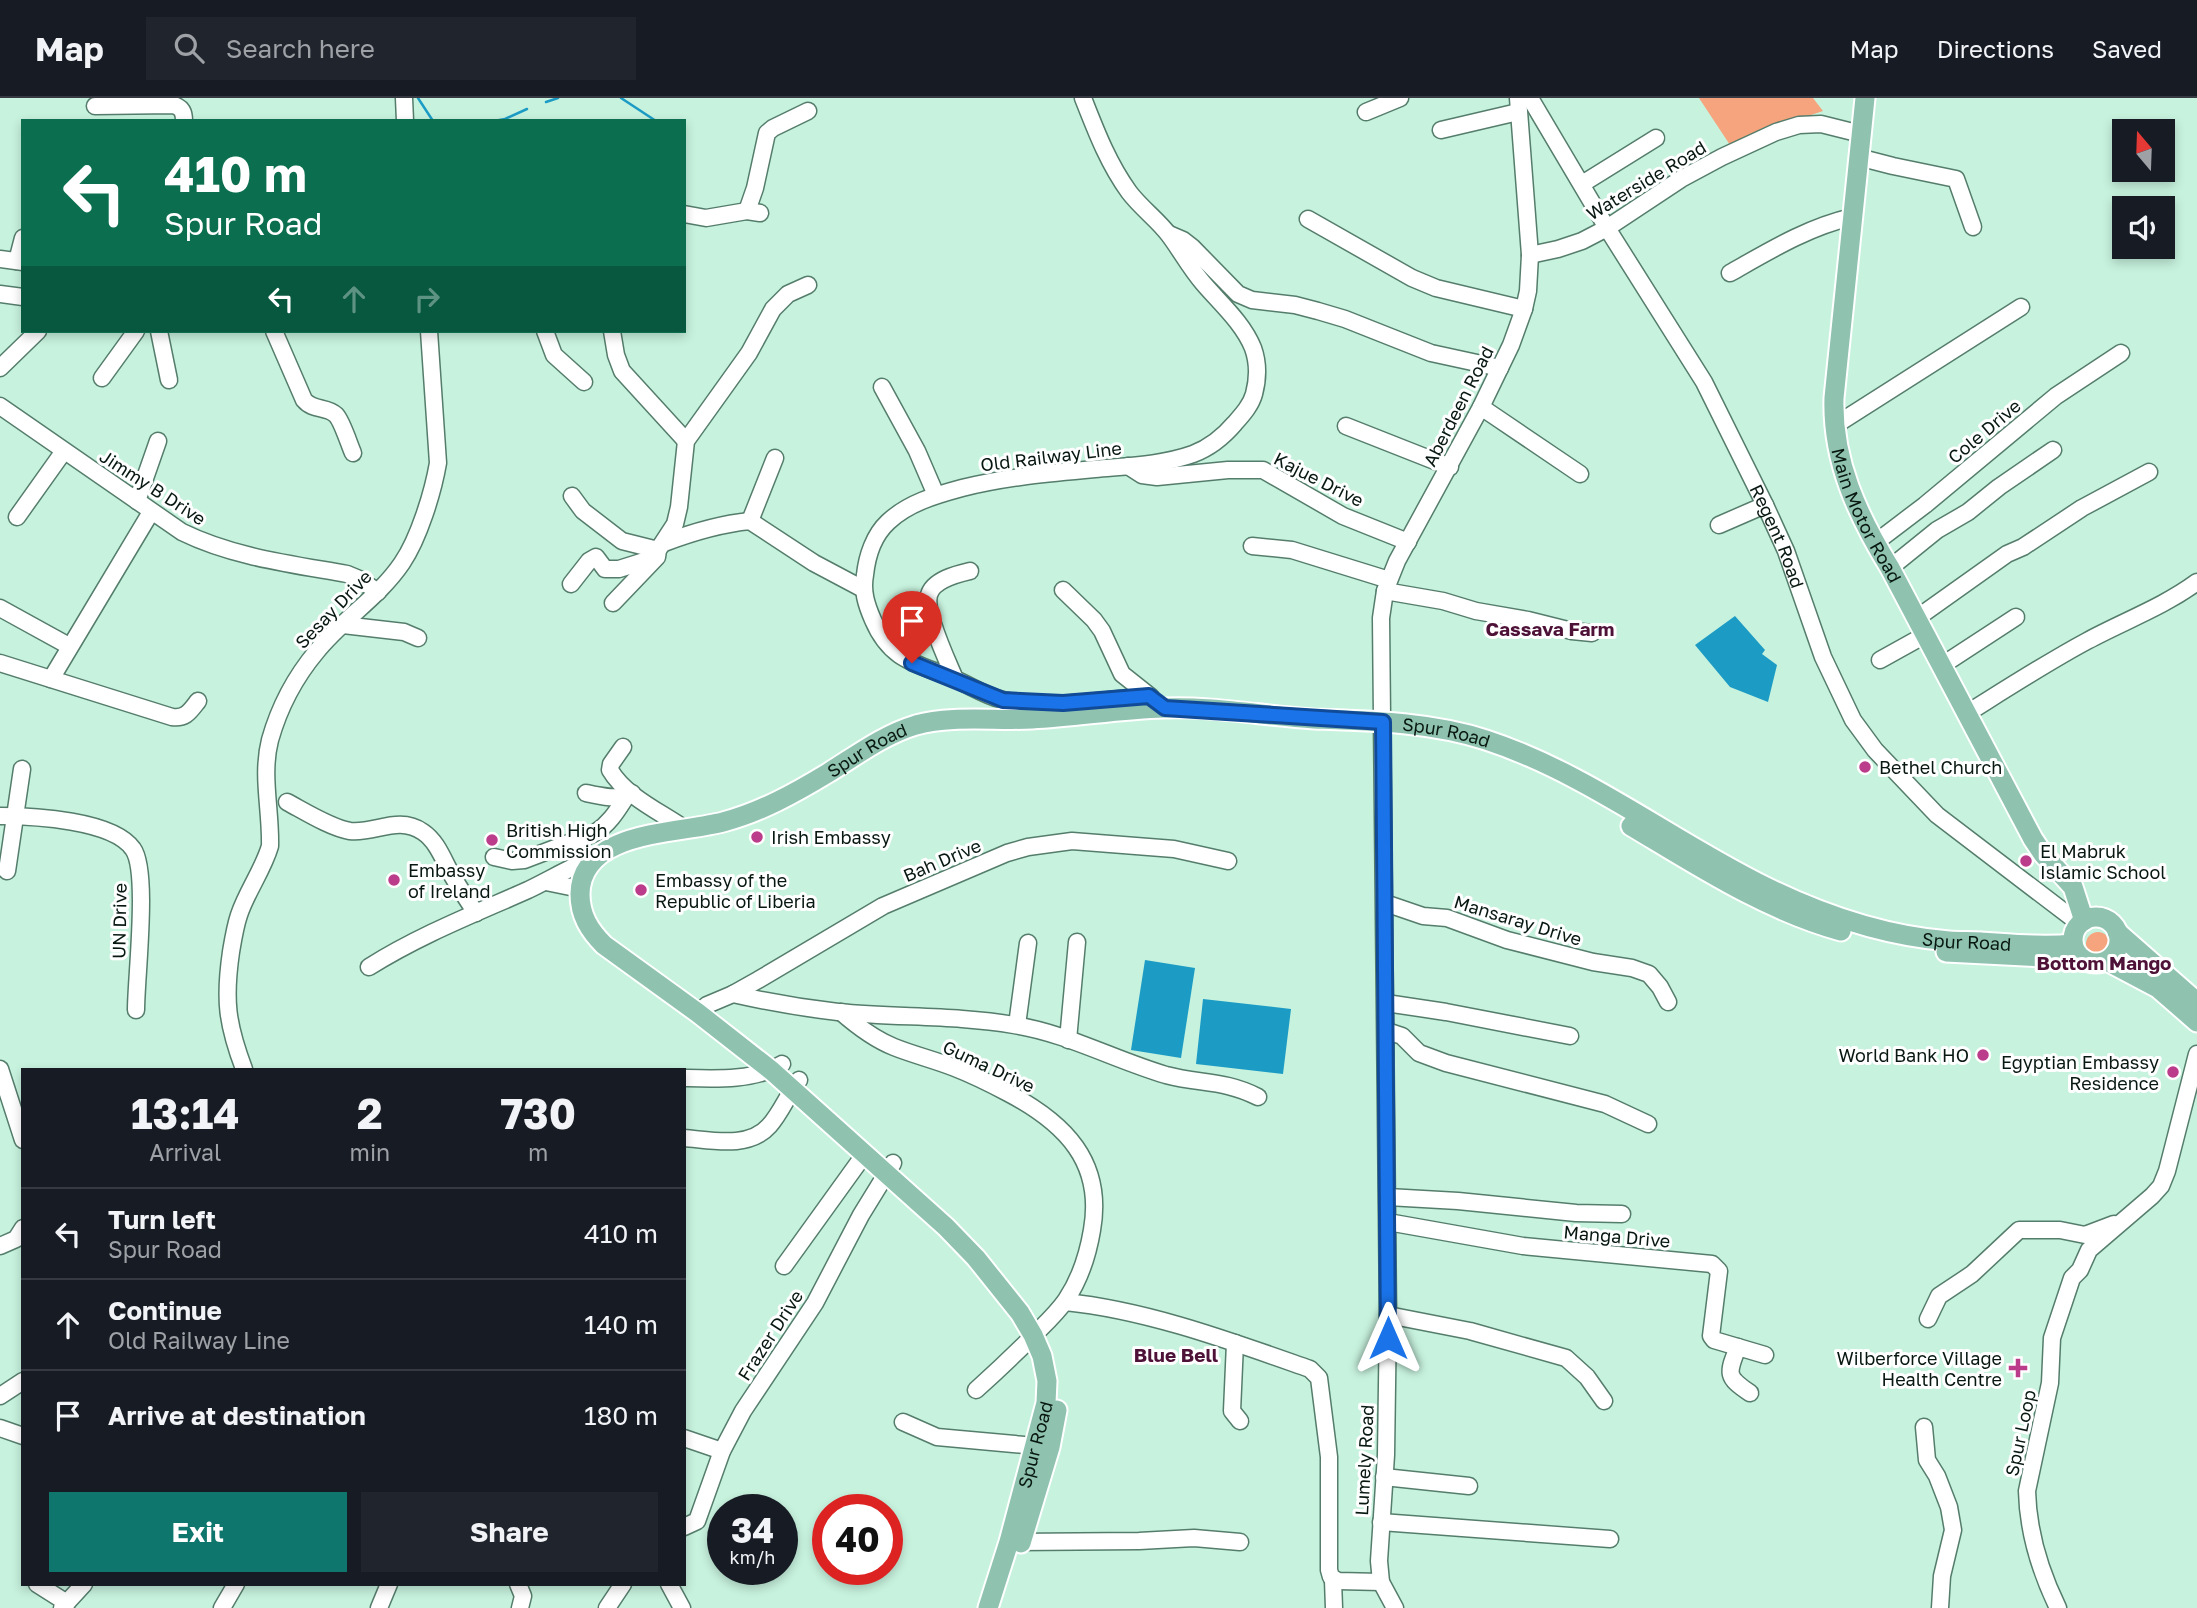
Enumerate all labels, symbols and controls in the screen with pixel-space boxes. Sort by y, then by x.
search box [146,17,636,80]
text: Map [35,29,104,68]
icon: search [170,29,208,67]
text: Search here [226,33,375,64]
text: Map [1850,34,1899,63]
text: Directions [1937,34,2054,63]
text: Saved [2092,34,2162,63]
north arrow [2112,119,2175,182]
map controls [2112,119,2175,259]
street label: Waterside Road [1582,136,1710,224]
text: 410 m [164,144,307,203]
icon: left [49,147,140,238]
button: sound [2112,196,2175,259]
text: Spur Road [164,204,322,242]
icon: left [262,280,300,318]
icon: ahead [335,280,373,318]
icon: right [408,280,446,318]
street label: Aberdeen Road [1418,342,1498,470]
street label: Cole Drive [1943,394,2025,468]
street label: Old Railway Line [979,436,1123,476]
street label: Jimmy B Drive [96,445,210,529]
street label: Main Motor Road [1827,446,1907,586]
street label: Kajue Drive [1270,447,1368,511]
street label: Regent Road [1745,481,1809,591]
street label: Sesay Drive [290,565,376,653]
pin [882,591,942,663]
icon: arrive [893,602,931,640]
district label: Cassava Farm [1485,617,1615,640]
street label: Spur Road [1401,713,1493,752]
street label: Spur Road [823,718,910,782]
place label: Bethel Church [1879,756,2002,778]
marker: Bethel Church [1857,759,1873,775]
place label: British High Commission [506,819,612,862]
place label: Irish Embassy [771,826,891,848]
marker: Irish Embassy [749,829,765,845]
marker: British High Commission [484,832,500,848]
street label: Bah Drive [900,834,984,886]
place label: El Mabruk Islamic School [2040,840,2166,883]
marker: El Mabruk Islamic School [2018,853,2034,869]
place label: Embassy of Ireland [408,859,491,902]
place label: Embassy of the Republic of Liberia [655,869,816,912]
marker: Embassy of Ireland [386,872,402,888]
marker: Embassy of the Republic of Liberia [633,882,649,898]
street label: UN Drive [107,883,131,959]
street label: Mansaray Drive [1452,890,1584,950]
street label: Spur Road [1921,927,2012,955]
district label: Bottom Mango [2036,951,2172,974]
street label: Guma Drive [940,1035,1038,1097]
place label: World Bank HO [1839,1044,1969,1066]
marker: World Bank HO [1975,1047,1991,1063]
place label: Egyptian Embassy Residence [2001,1051,2159,1094]
marker: Egyptian Embassy Residence [2165,1064,2181,1080]
text: 13:14 [131,1088,240,1138]
text: 2 [357,1088,383,1138]
text: 730 [500,1088,576,1138]
text: Arrival [149,1138,221,1166]
text: min [350,1138,390,1166]
text: m [528,1138,548,1166]
text: Turn left [108,1204,216,1235]
icon: left [49,1215,87,1253]
text: 410 m [584,1218,658,1249]
street label: Manga Drive [1563,1220,1671,1252]
text: Spur Road [108,1235,222,1263]
street label: Frazer Drive [733,1286,807,1384]
text: Continue [108,1295,222,1326]
position arrow [1351,1301,1425,1375]
icon: ahead [49,1306,87,1344]
text: 140 m [584,1309,658,1340]
text: Old Railway Line [108,1326,290,1354]
district label: Blue Bell [1134,1343,1218,1366]
place label: Wilberforce Village Health Centre [1836,1347,2002,1390]
marker: Wilberforce Village Health Centre [2008,1358,2028,1378]
street label: Spur Loop [2000,1388,2040,1478]
icon: arrive [49,1397,87,1435]
street label: Spur Road [1013,1399,1057,1491]
text: Arrive at destination [108,1400,366,1431]
text: 180 m [584,1400,658,1431]
street label: Lumely Road [1350,1404,1378,1516]
button: Exit [49,1492,347,1572]
button: Share [361,1492,658,1572]
speed limit sign: 40 [812,1494,903,1585]
text: 34 [731,1509,774,1551]
text: km/h [730,1546,775,1568]

